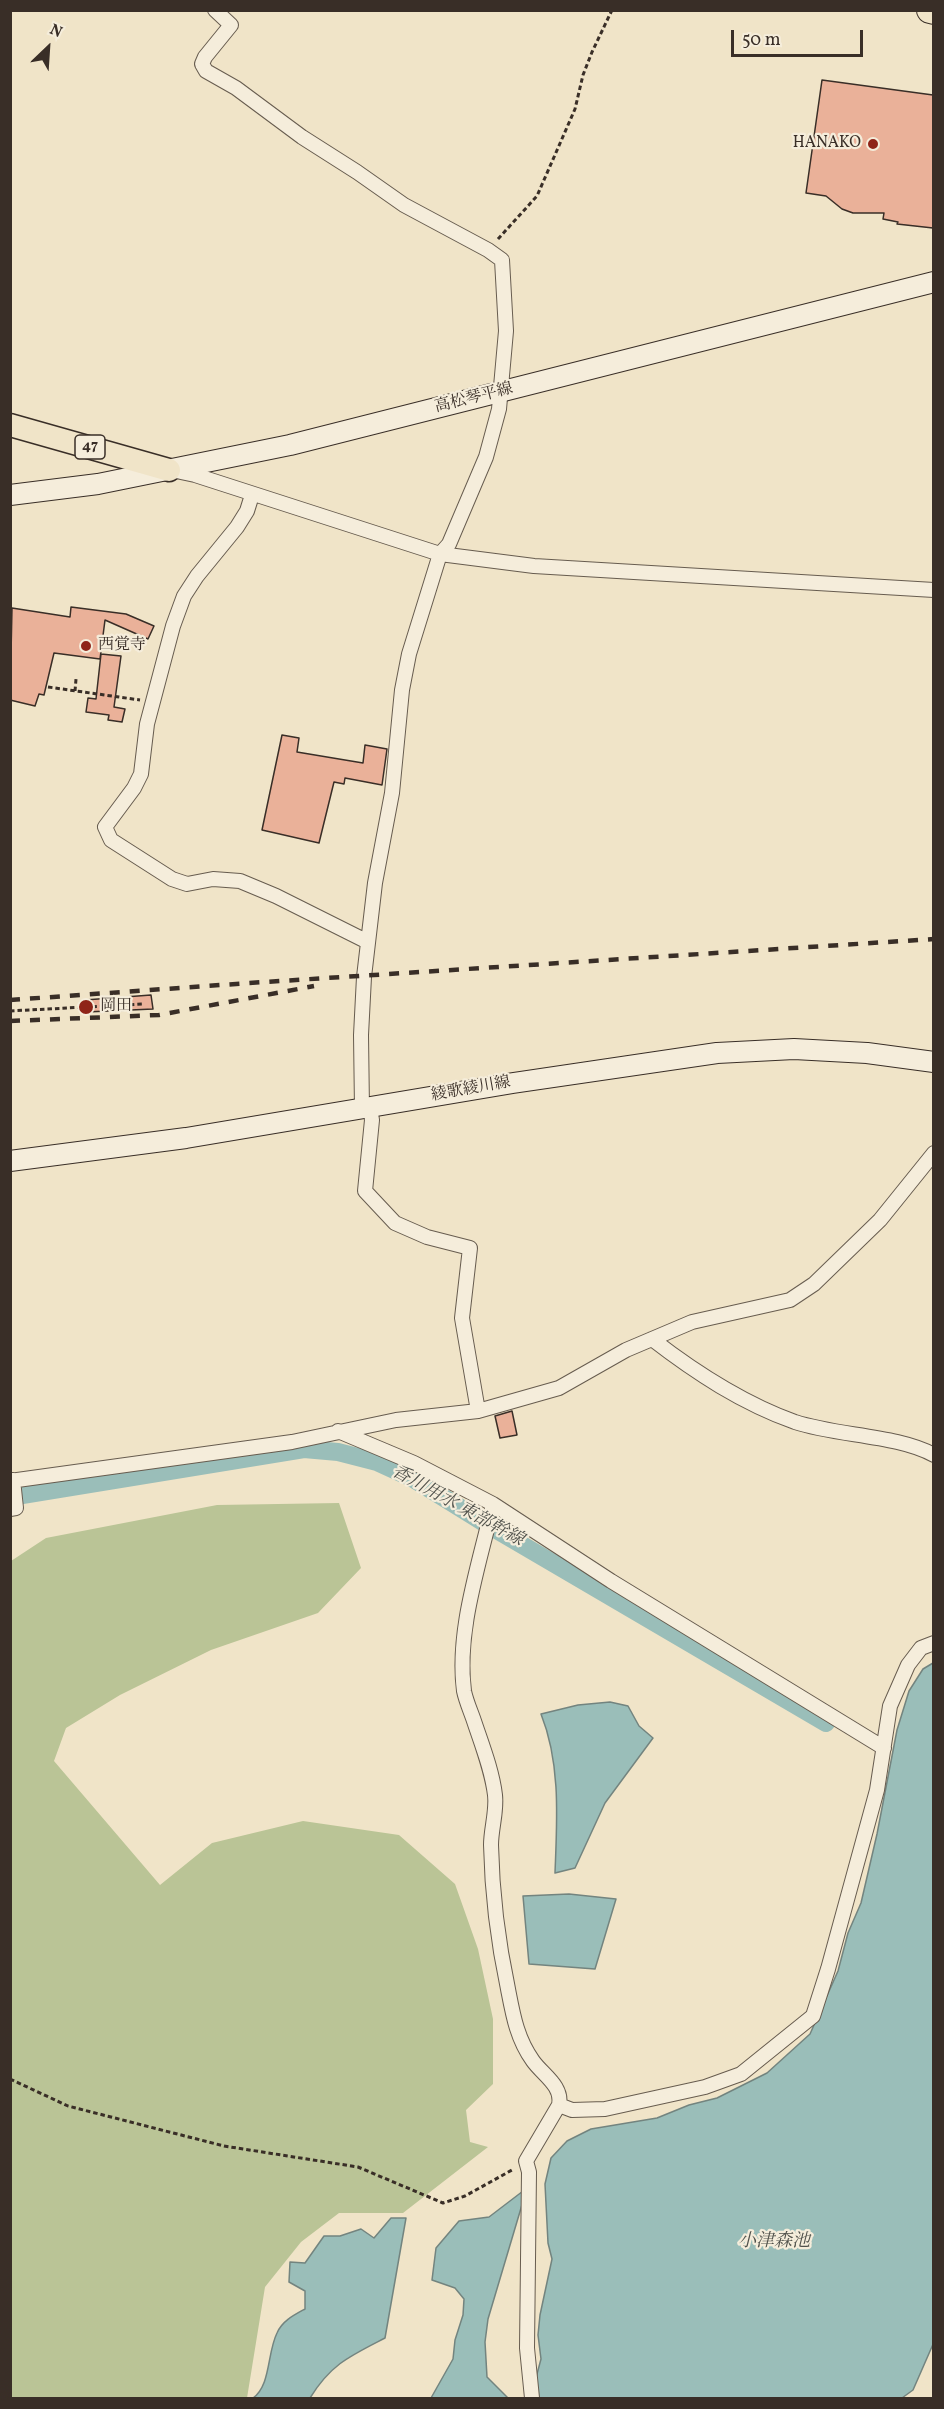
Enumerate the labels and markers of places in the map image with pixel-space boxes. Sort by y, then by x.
place label: HANAKO [793,134,861,154]
marker: HANAKO [866,137,880,151]
place label: 西覚寺 [98,636,146,656]
marker: 西覚寺 [79,639,93,653]
place label: 岡田 [100,997,132,1017]
marker: 岡田 [77,998,95,1016]

